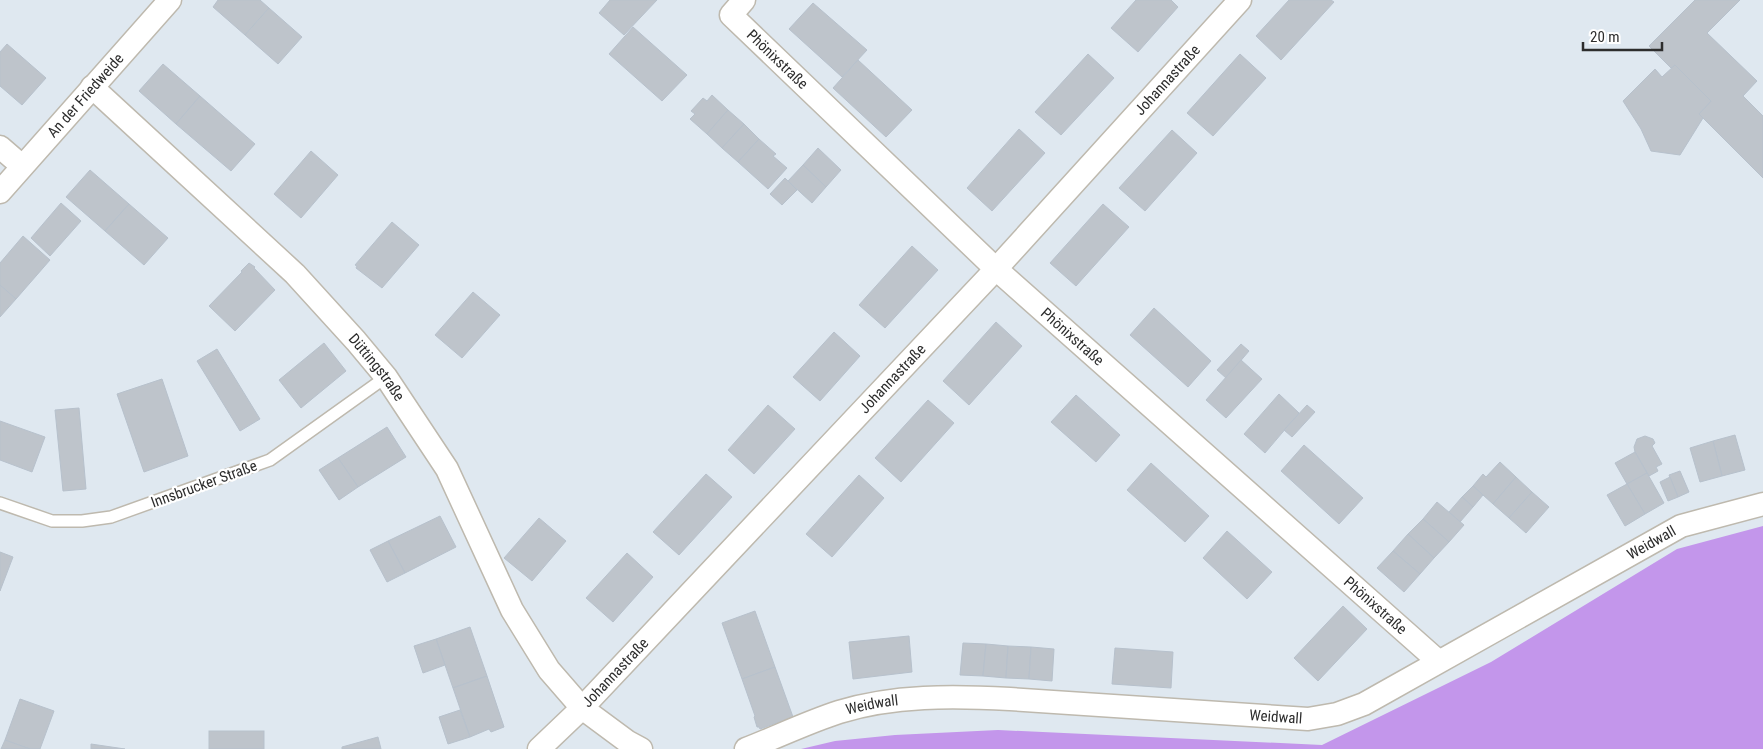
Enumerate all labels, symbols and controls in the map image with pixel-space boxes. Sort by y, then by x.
scale bar [1583,20,1662,52]
street label: Phönixstraße [743,26,812,93]
text: 20 m [1590,28,1620,46]
street label: Johannastraße [1131,41,1204,119]
street label: An der Friedweide [44,50,127,141]
street label: Phönixstraße [1037,304,1108,369]
street label: Düttingstraße [345,330,408,404]
street label: Johannastraße [856,340,929,417]
street label: Innsbrucker Straße [149,456,259,512]
street label: Weidwall [1624,522,1679,563]
street label: Phönixstraße [1340,573,1411,638]
street label: Johannastraße [578,634,652,711]
street label: Weidwall [844,691,899,719]
street label: Weidwall [1249,706,1303,728]

